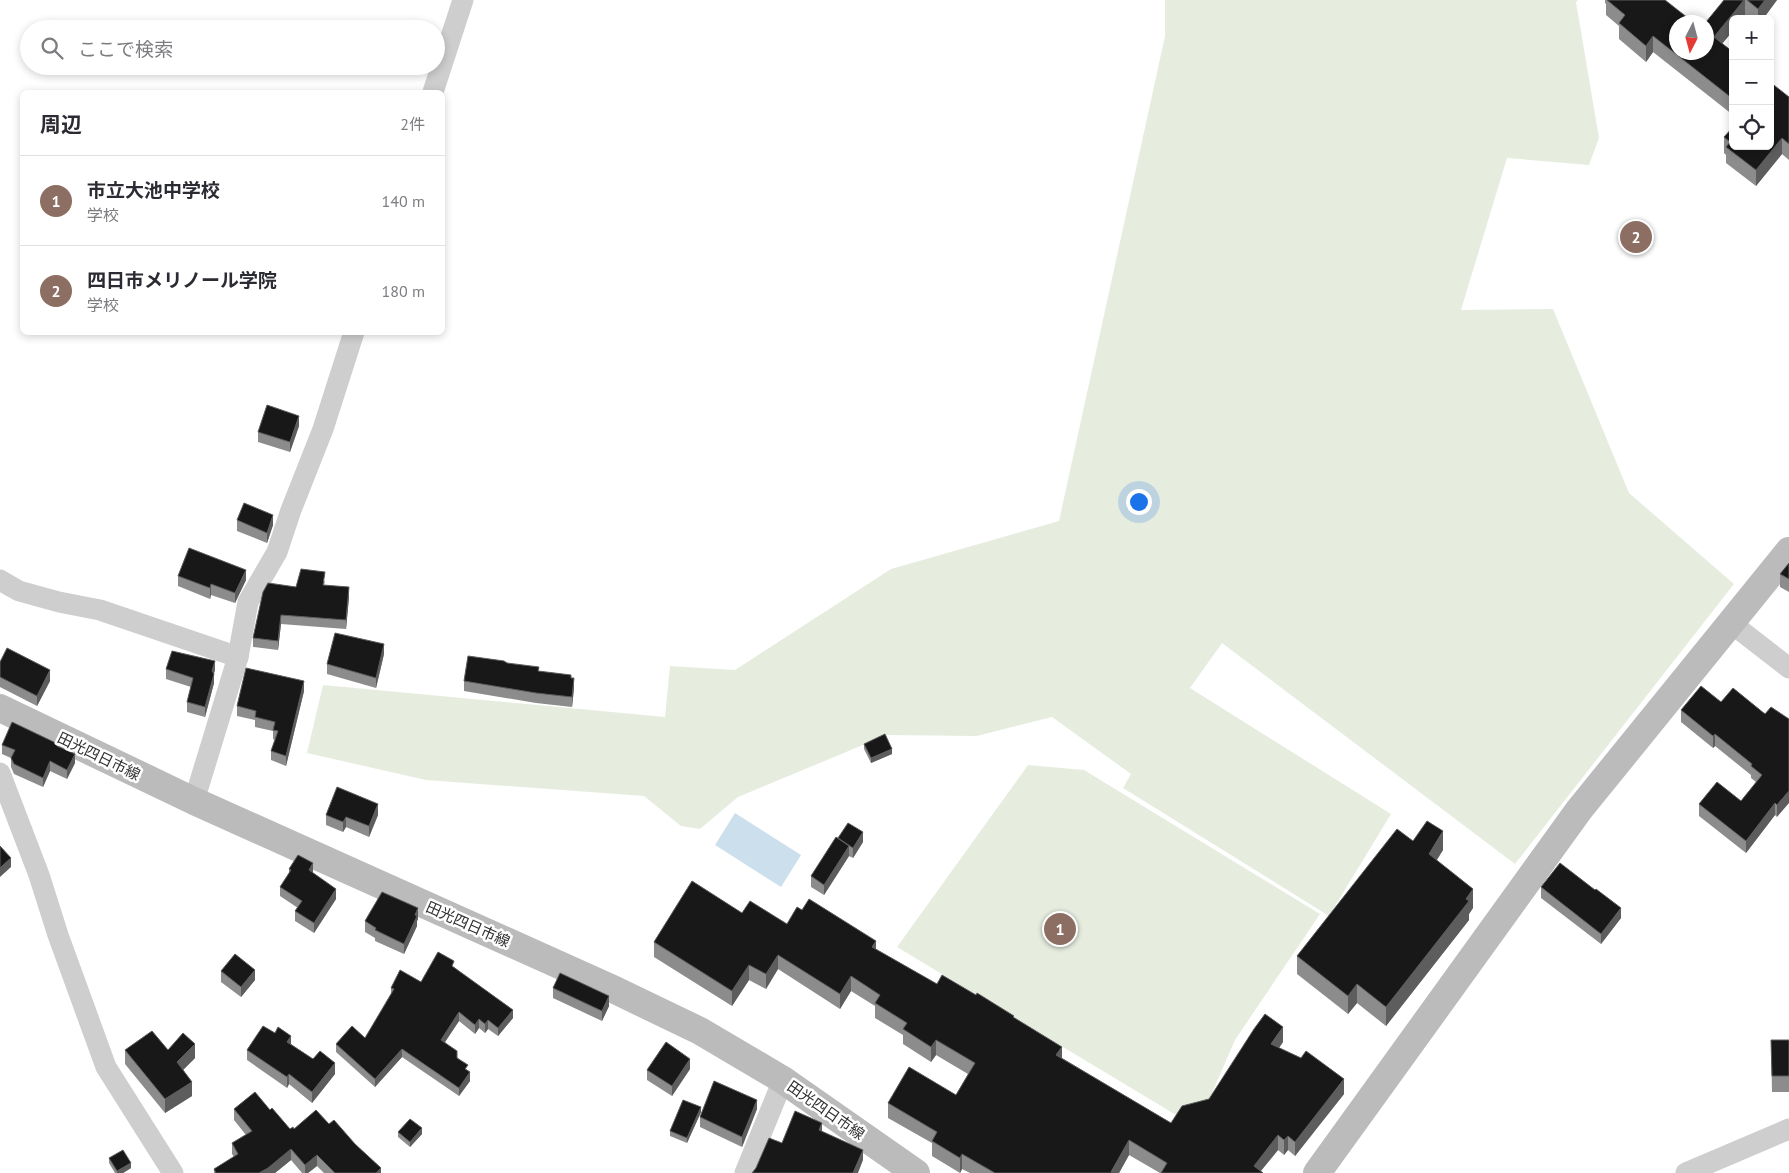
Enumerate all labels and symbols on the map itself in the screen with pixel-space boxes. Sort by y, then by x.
north arrow [1669,15,1714,60]
pin: 2 [1620,218,1652,256]
your location [1126,489,1152,515]
street label: 田光四日市線 [54,728,144,784]
street label: 田光四日市線 [423,897,513,951]
pin: 1 [1044,910,1076,948]
street label: 田光四日市線 [784,1076,868,1144]

